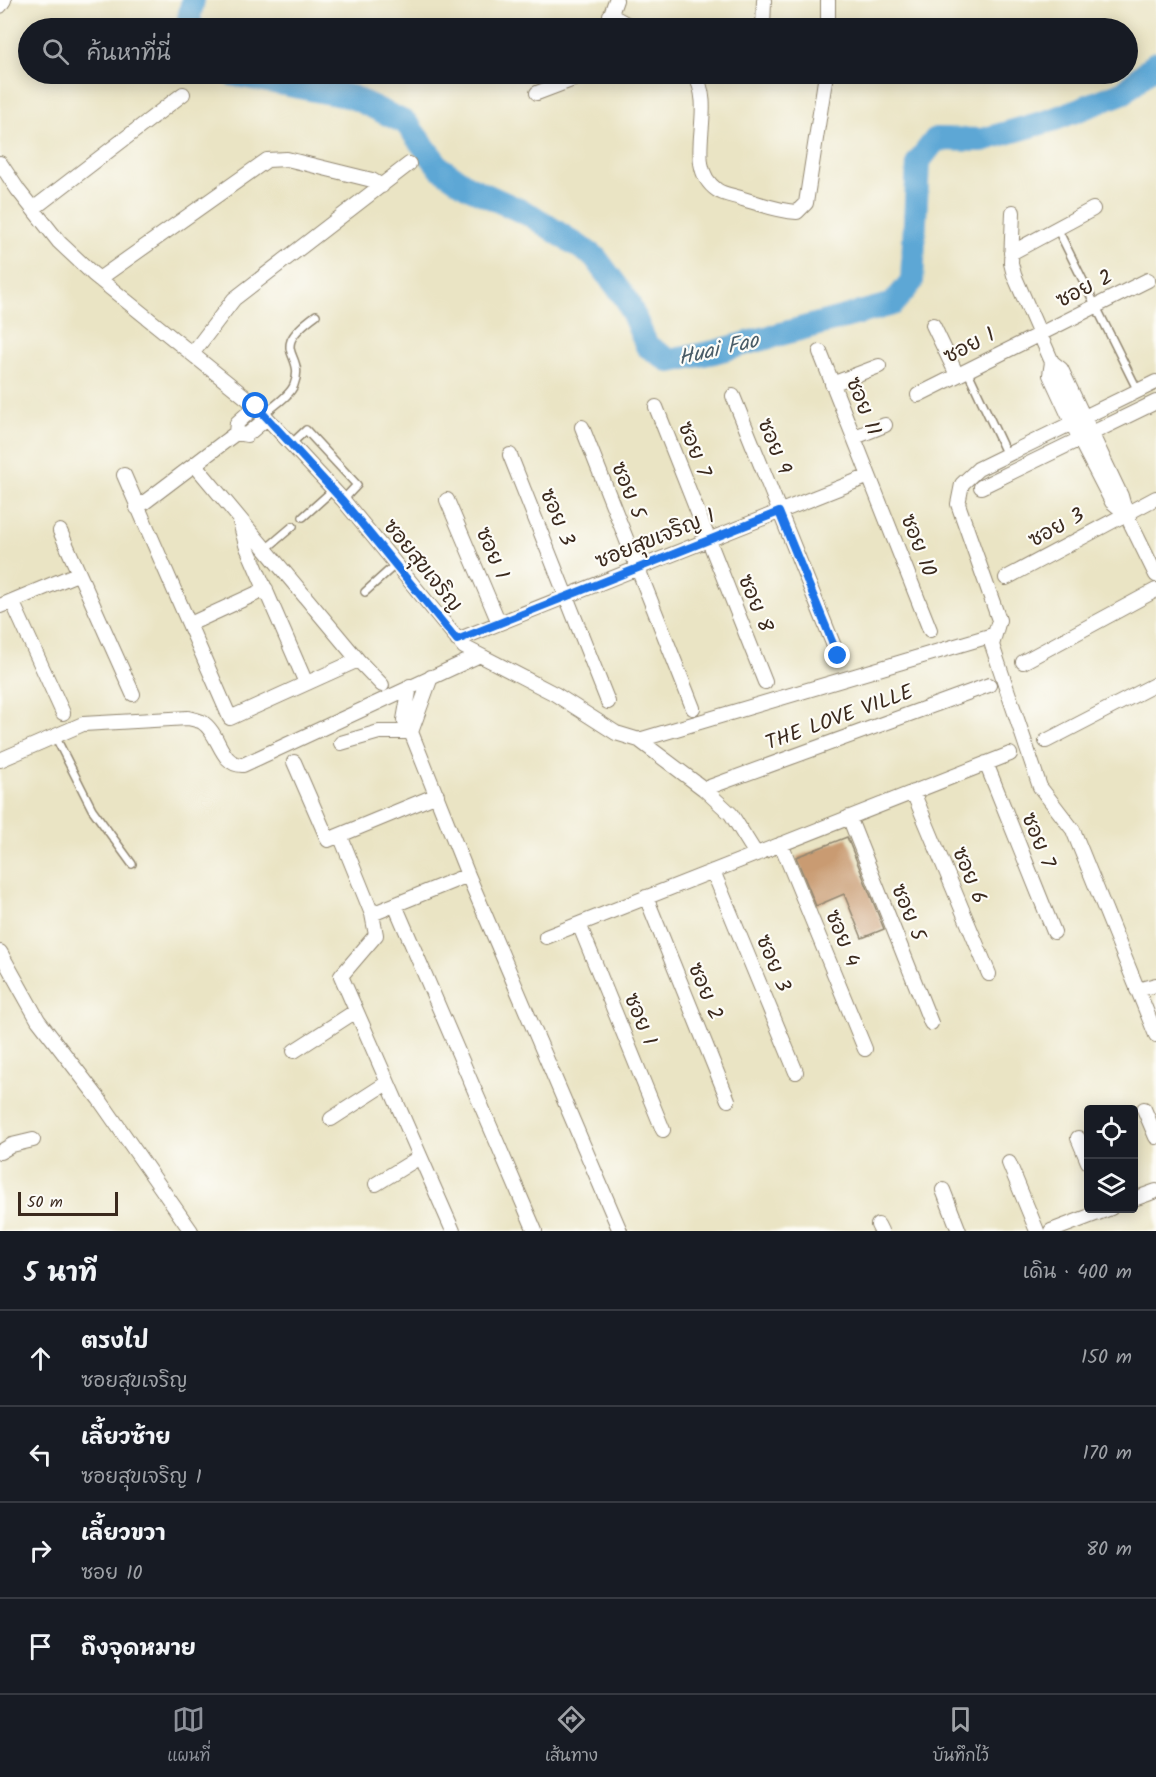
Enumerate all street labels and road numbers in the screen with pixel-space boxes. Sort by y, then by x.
street label: ซอย 2 [1051,261,1119,317]
street label: ซอย 1 [938,319,1001,373]
street label: ซอย 11 [836,372,889,441]
street label: ซอย 9 [747,414,800,480]
street label: ซอย 7 [668,417,720,483]
street label: ซอย 5 [601,457,655,526]
street label: ซอย 3 [530,484,583,551]
street label: ซอยสุขเจริญ 1 [591,500,721,578]
street label: ซอย 3 [1023,500,1091,557]
street label: ซอย 10 [891,509,945,582]
street label: ซอยสุขเจริญ [374,512,470,620]
street label: ซอย 1 [466,522,517,585]
street label: ซอย 8 [728,569,781,638]
street label: THE LOVE VILLE [761,676,919,760]
street label: ซอย 7 [1012,808,1064,875]
street label: ซอย 6 [942,842,995,909]
street label: ซอย 5 [881,879,935,948]
street label: ซอย 4 [815,905,868,972]
street label: ซอย 3 [746,930,799,997]
street label: ซอย 2 [678,958,731,1025]
street label: ซอย 1 [614,988,665,1051]

